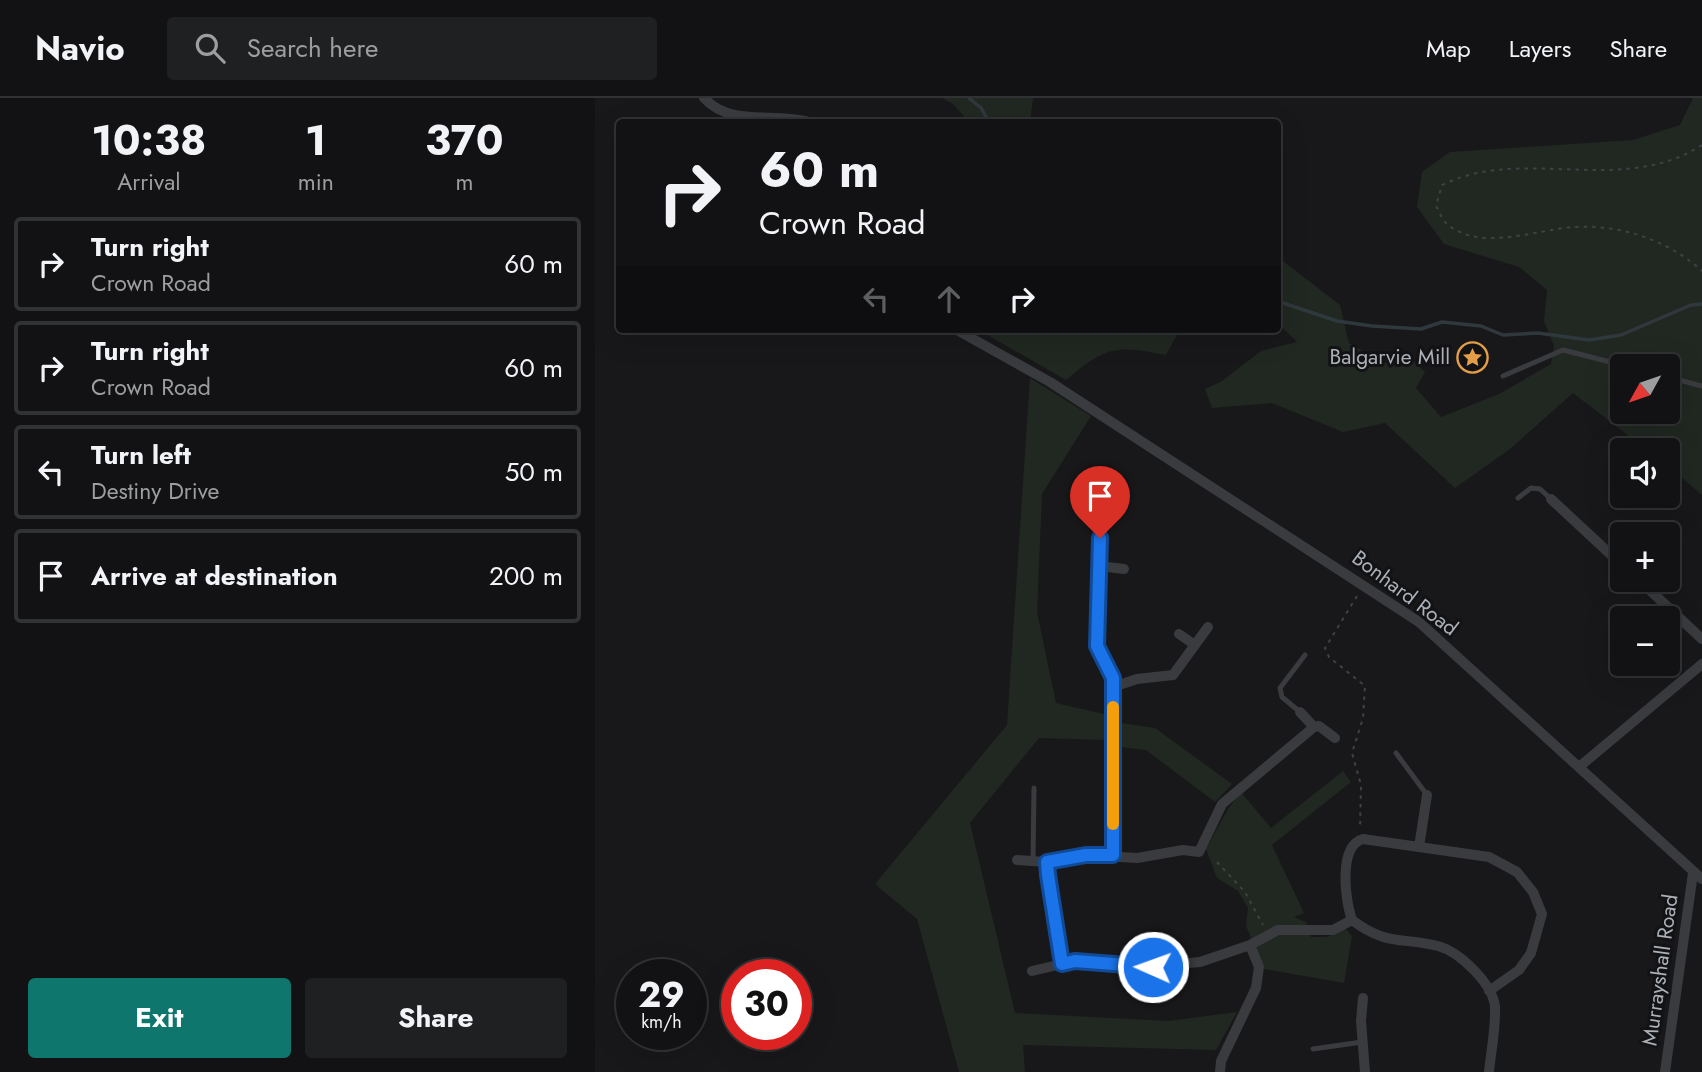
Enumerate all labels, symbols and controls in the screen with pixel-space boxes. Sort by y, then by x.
search box [167,17,657,80]
text: Navio [35,25,125,72]
icon: search [191,29,229,67]
text: Search here [247,29,378,67]
text: Map [1426,31,1471,66]
text: Layers [1509,31,1571,66]
text: Share [1609,31,1667,66]
text: 10:38 [91,110,206,171]
text: 1 [305,110,326,171]
text: 370 [425,110,504,171]
text: 60 m [759,135,879,205]
icon: right [644,147,735,238]
text: Arrival [117,165,181,199]
text: min [298,165,334,199]
text: m [455,165,473,199]
text: Crown Road [759,200,926,246]
text: Turn right [91,228,209,266]
icon: right [32,245,70,283]
text: 60 m [504,245,563,283]
text: Crown Road [91,266,211,300]
icon: left [857,280,895,318]
icon: ahead [930,280,968,318]
icon: right [1003,280,1041,318]
text: Turn right [91,332,209,370]
place icon: Balgarvie Mill [1456,340,1490,374]
place label: Balgarvie Mill [1330,342,1450,372]
icon: right [32,349,70,387]
text: 60 m [504,349,563,387]
north arrow [1610,354,1680,424]
map controls [1610,354,1680,676]
text: Crown Road [91,370,211,404]
text: Turn left [91,436,191,474]
button: sound [1610,438,1680,508]
icon: left [32,453,70,491]
text: 50 m [505,453,563,491]
pin [1070,466,1130,538]
text: Destiny Drive [91,474,219,508]
icon: arrive [1081,477,1119,515]
button: + [1610,522,1680,592]
street label: Bonhard Road [1346,543,1464,643]
icon: arrive [32,557,70,595]
text: Arrive at destination [91,557,338,595]
text: 200 m [489,557,563,595]
button: − [1610,606,1680,676]
street label: Murrayshall Road [1635,892,1685,1048]
position arrow [1116,930,1190,1004]
speed limit sign: 30 [721,959,812,1050]
text: 29 [638,970,685,1020]
button: Exit [28,978,291,1058]
button: Share [305,978,567,1058]
text: km/h [641,1009,682,1035]

